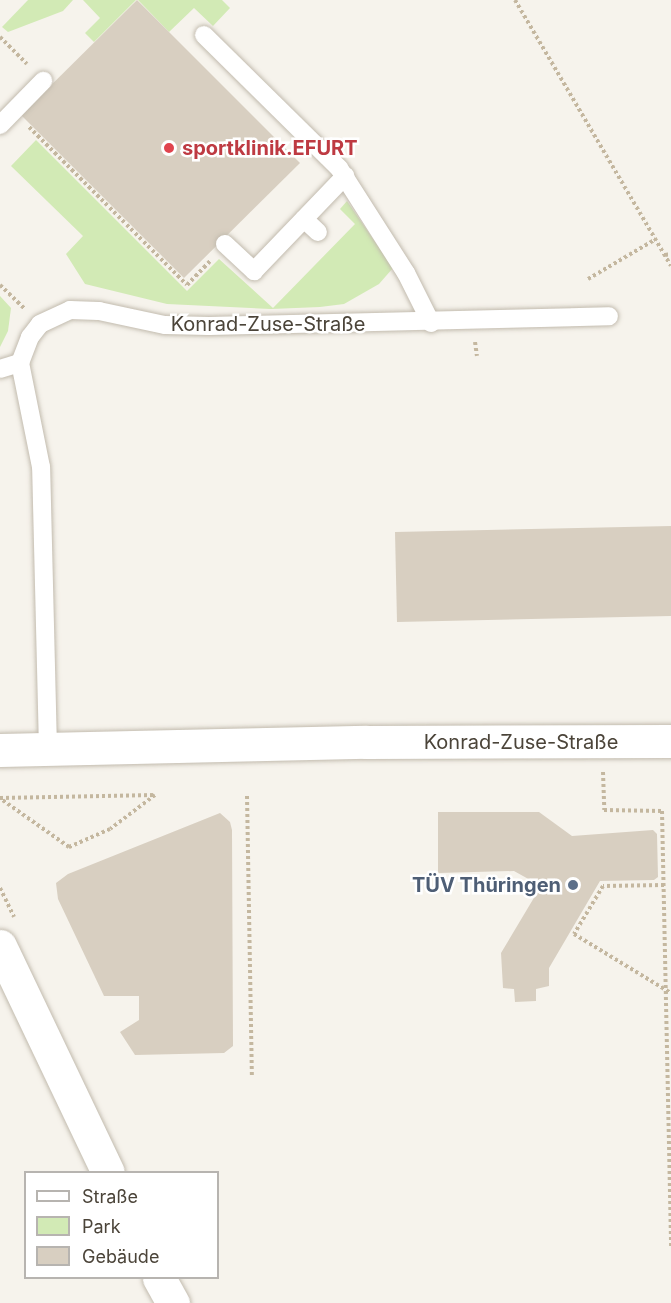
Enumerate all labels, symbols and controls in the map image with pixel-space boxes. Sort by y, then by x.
place label: sportklinik.EFURT [182,136,358,160]
marker: sportklinik.EFURT [160,139,178,157]
street label: Konrad-Zuse-Straße [171,312,365,336]
street label: Konrad-Zuse-Straße [424,730,618,754]
place label: TÜV Thüringen [412,873,561,897]
marker: TÜV Thüringen [566,878,580,892]
legend [24,1171,219,1279]
text: Straße [82,1186,138,1207]
text: Park [82,1216,121,1237]
text: Gebäude [82,1246,159,1267]

